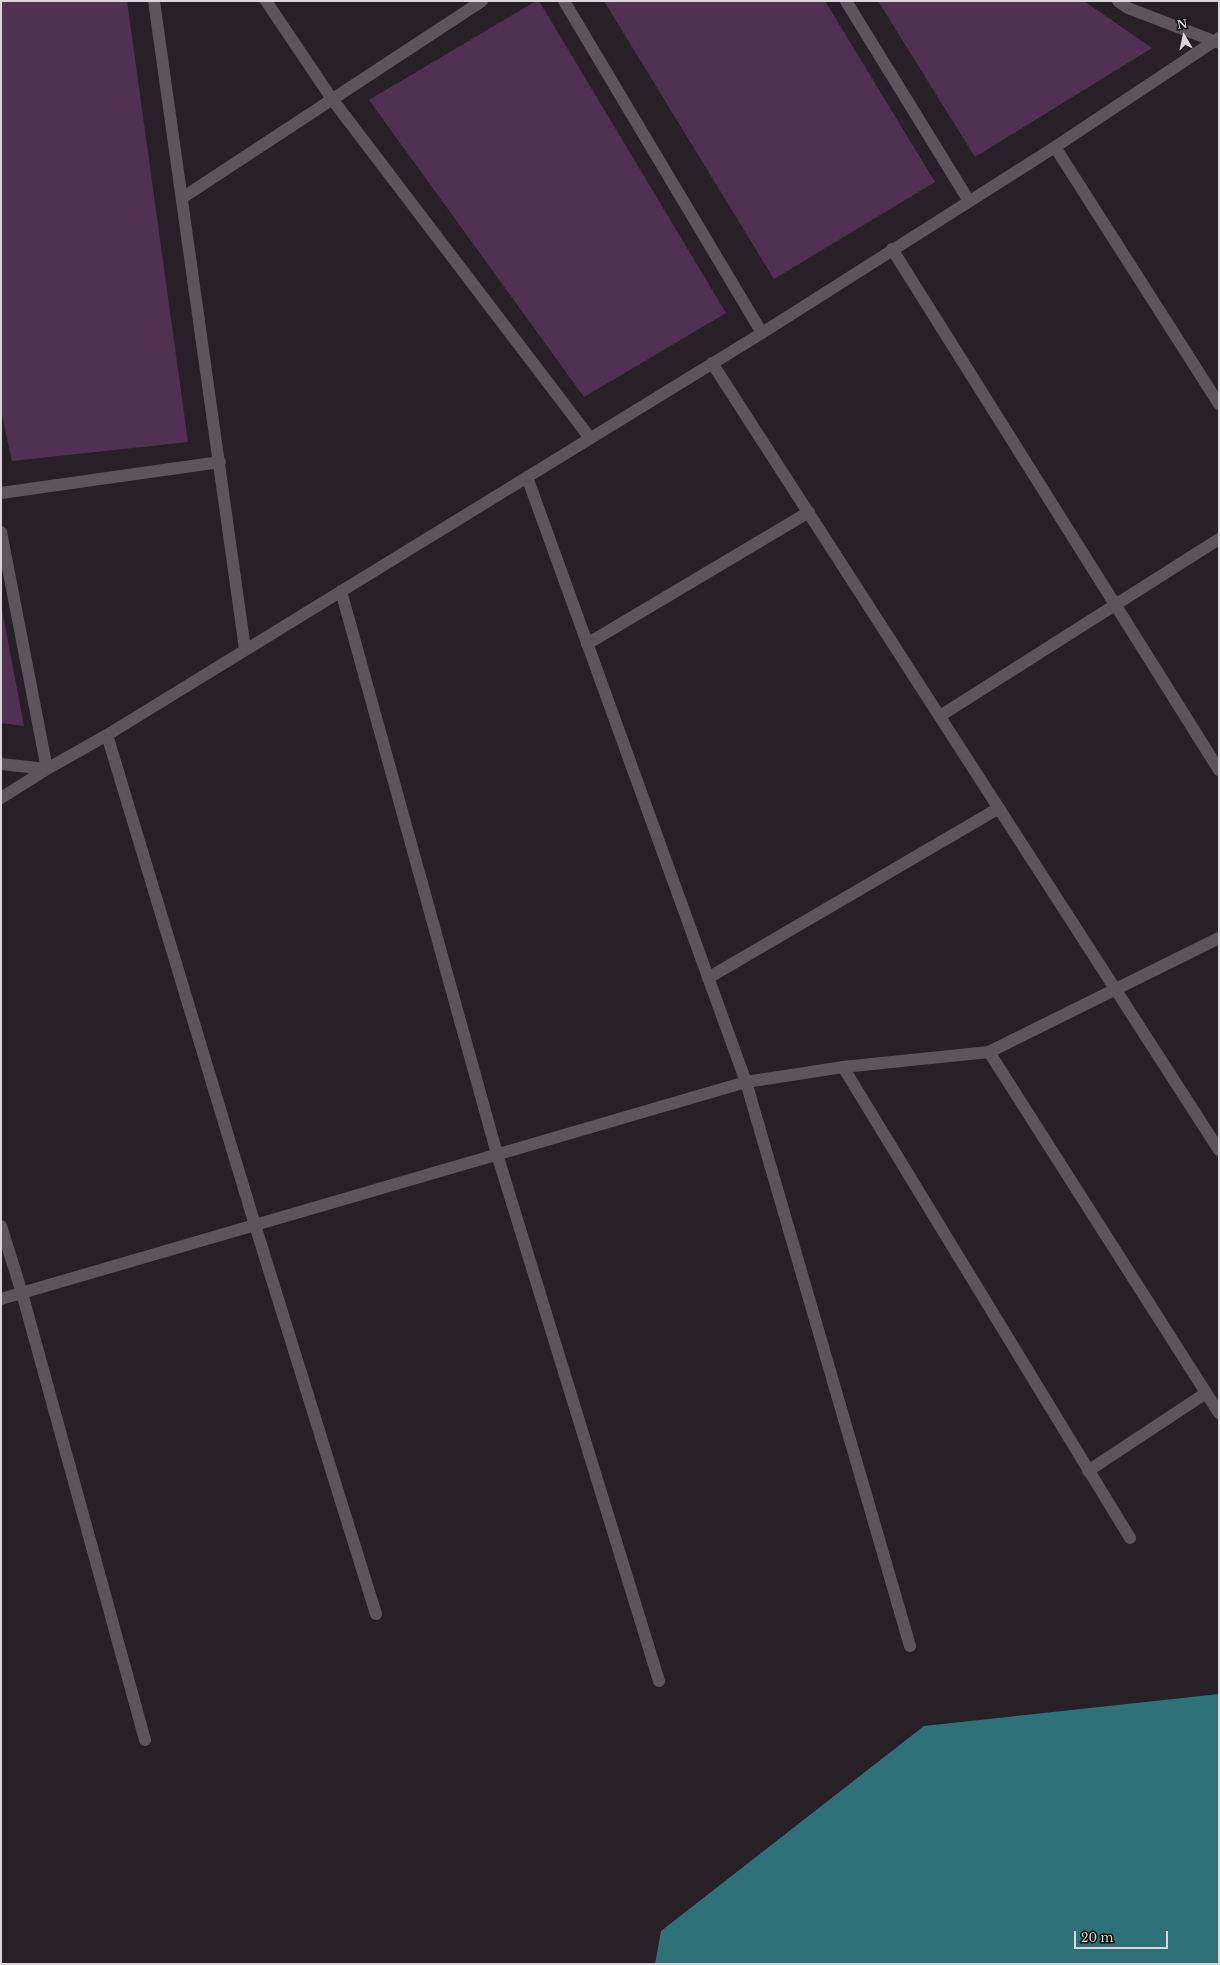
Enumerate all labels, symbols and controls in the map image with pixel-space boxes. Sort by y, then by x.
north arrow [1164,16,1204,56]
text: N [1176,16,1188,32]
scale bar [1076,1923,1170,1949]
text: 20 m [1081,1930,1113,1945]

